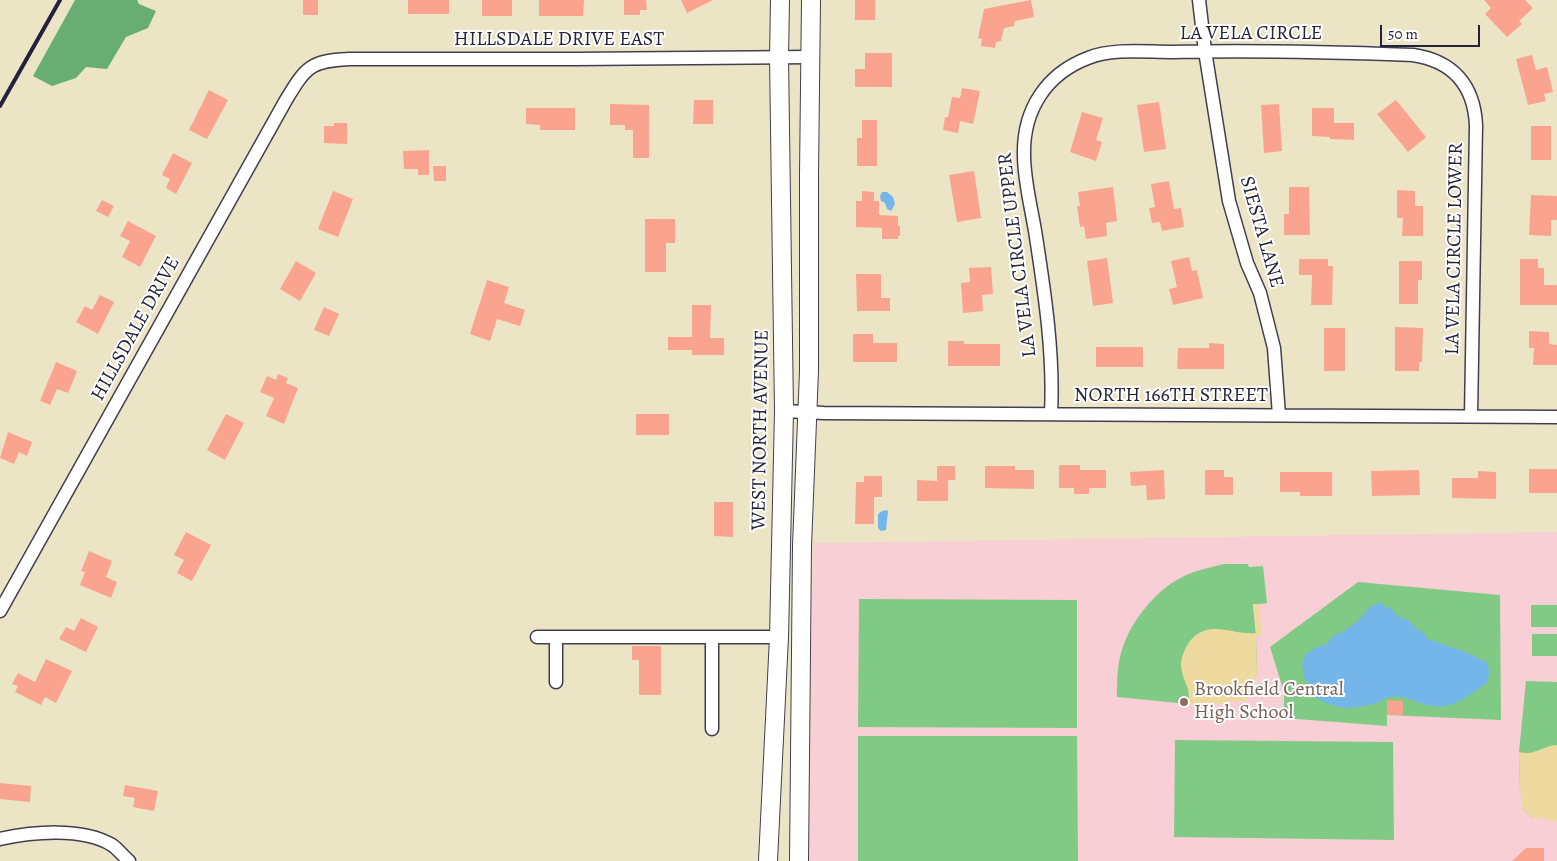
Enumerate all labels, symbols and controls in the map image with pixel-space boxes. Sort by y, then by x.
scale bar [1382,15,1482,47]
street label: LA VELA CIRCLE [1180,22,1322,46]
text: 50 m [1388,24,1418,44]
street label: HILLSDALE DRIVE EAST [454,28,664,52]
street label: LA VELA CIRCLE LOWER [1441,143,1469,355]
street label: LA VELA CIRCLE UPPER [994,151,1042,359]
street label: SIESTA LANE [1234,174,1288,290]
street label: HILLSDALE DRIVE [86,253,186,405]
street label: WEST NORTH AVENUE [747,329,775,531]
street label: NORTH 166TH STREET [1074,384,1268,408]
place label: Brookfield Central High School [1194,678,1344,725]
marker: Brookfield Central High School [1178,696,1190,708]

